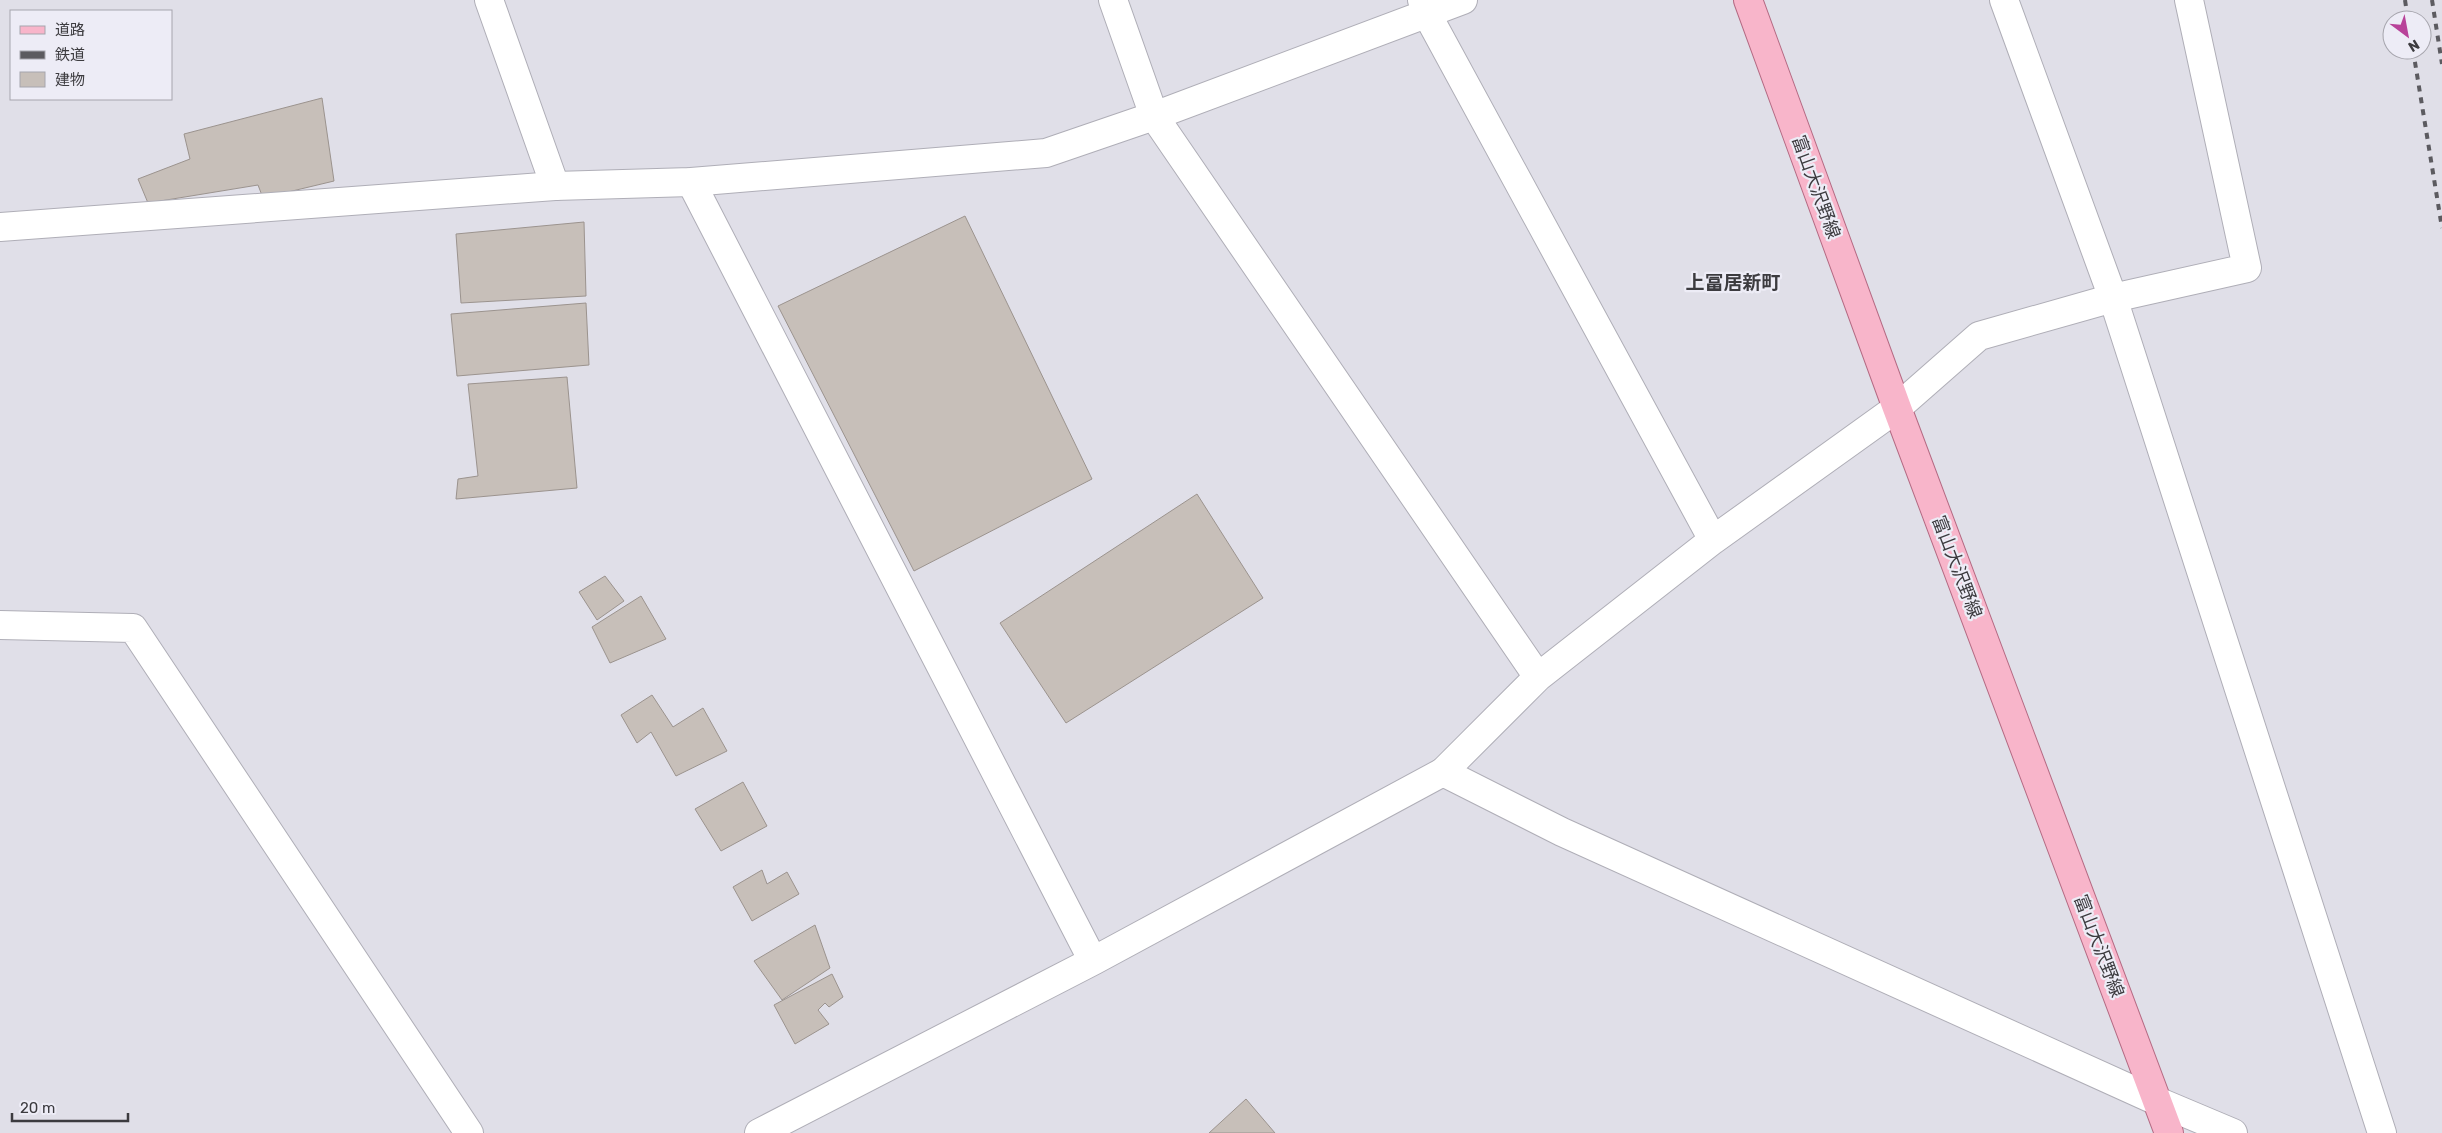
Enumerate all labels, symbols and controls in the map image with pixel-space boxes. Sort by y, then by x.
legend [10,10,172,100]
north arrow [2382,10,2432,60]
text: 道路 [55,21,85,39]
text: N [2405,36,2422,55]
text: 鉄道 [55,46,85,64]
text: 建物 [55,71,85,89]
street label: 富山大沢野線 [1787,132,1845,242]
district label: 上冨居新町 [1685,271,1781,294]
street label: 富山大沢野線 [1927,513,1987,621]
street label: 富山大沢野線 [2069,892,2129,1000]
scale bar [12,1090,129,1122]
text: 20 m [20,1099,55,1117]

